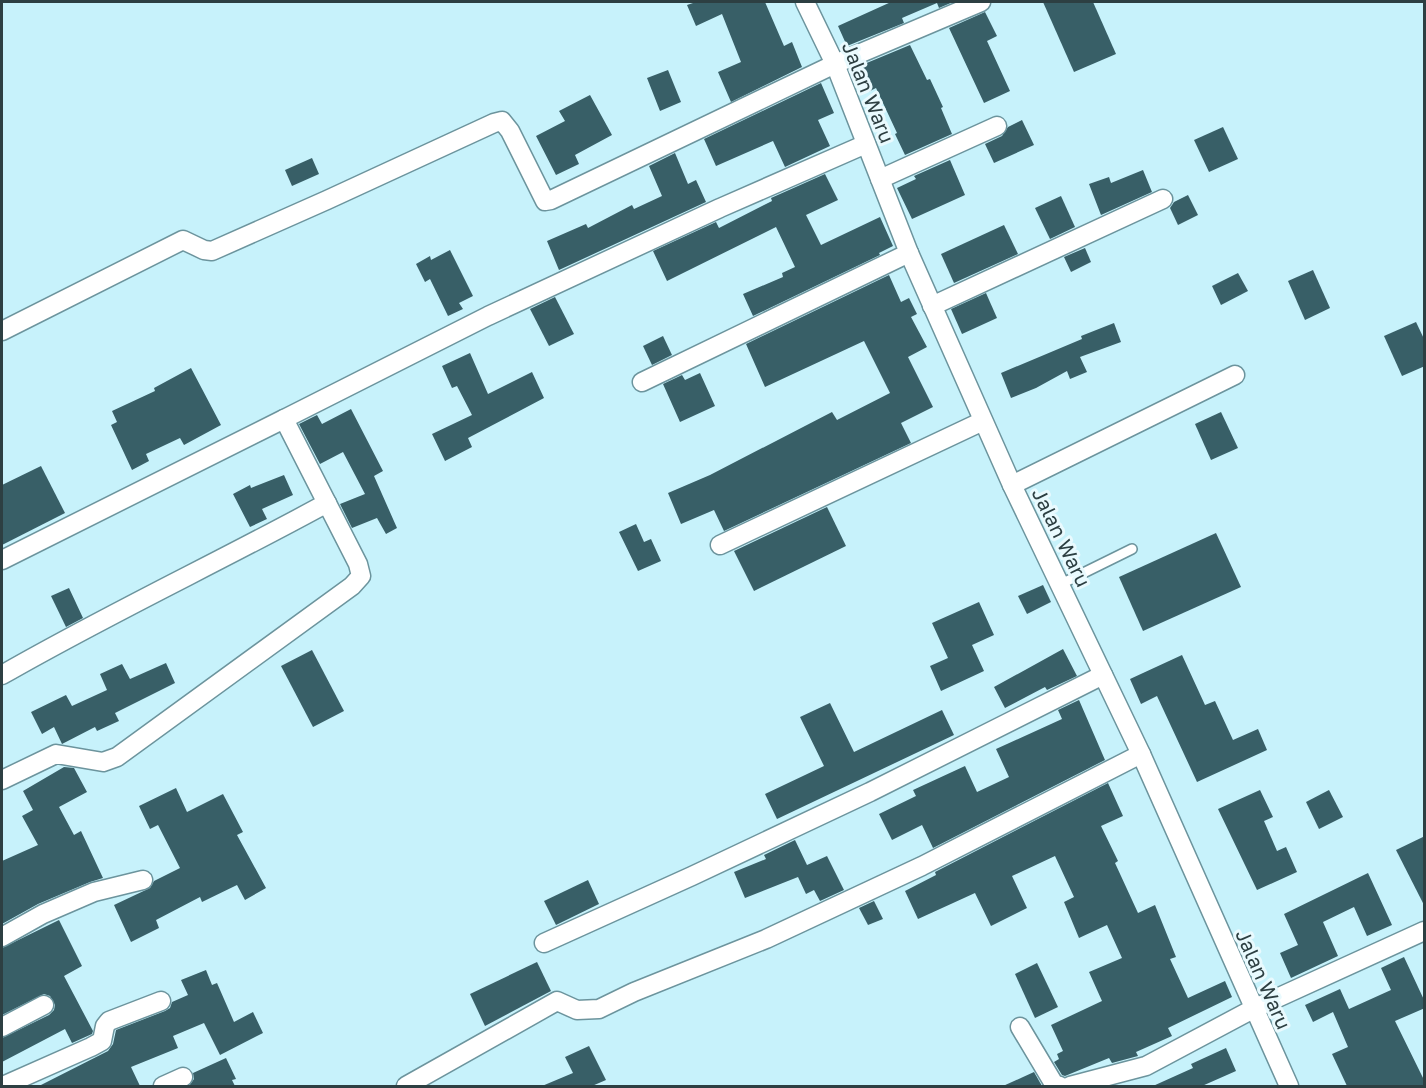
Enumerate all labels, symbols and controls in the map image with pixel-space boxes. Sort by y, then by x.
street label: Jalan Waru [838,38,900,146]
street label: Jalan Waru [1028,484,1096,590]
street label: Jalan Waru [1231,925,1297,1033]

